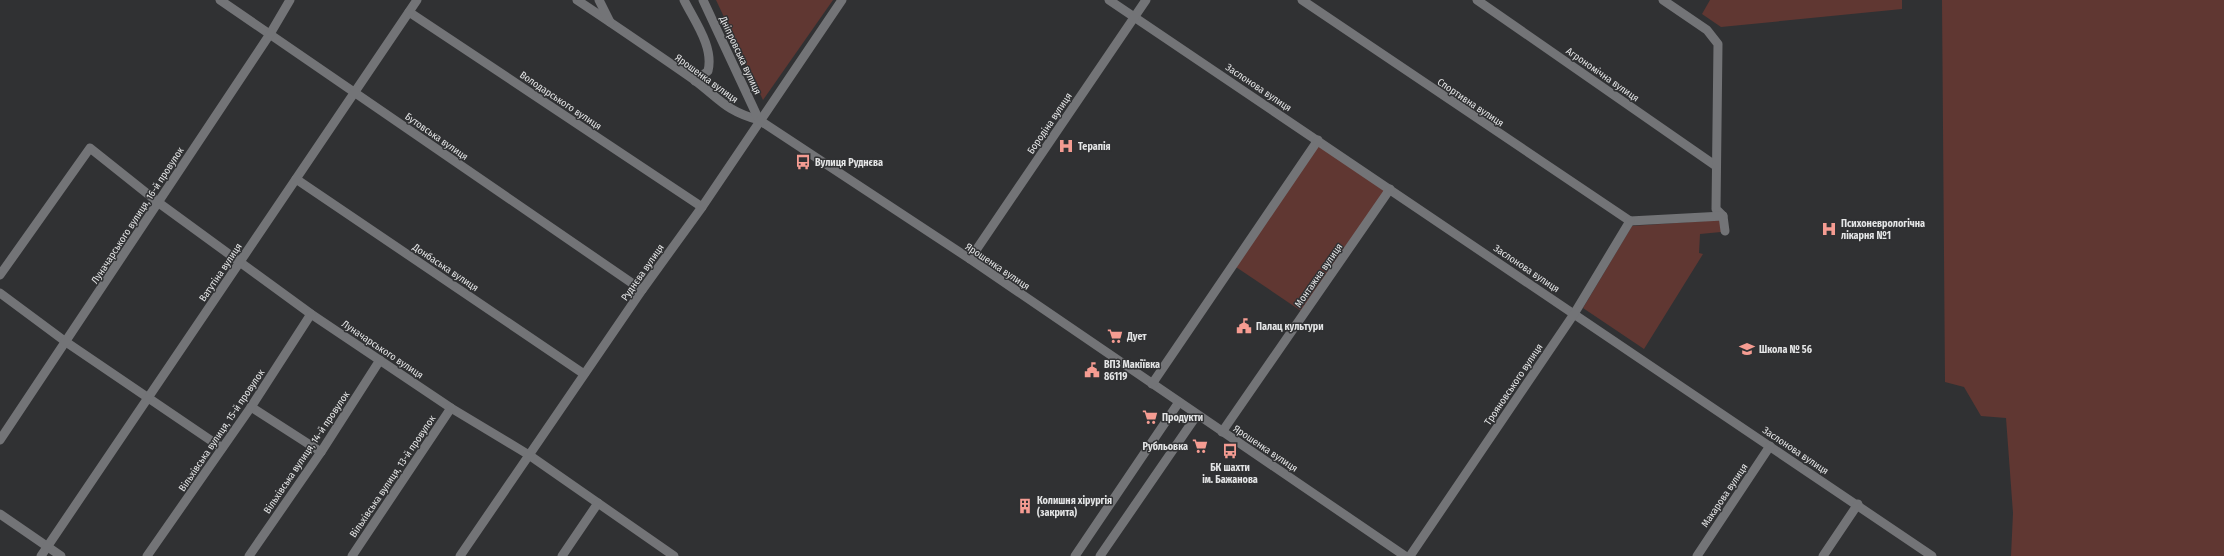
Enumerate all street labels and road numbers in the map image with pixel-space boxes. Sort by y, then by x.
street label: Дніпровська вулиця [716,13,764,97]
street label: Агрономічна вулиця [1564,44,1642,105]
street label: Ярошенка вулиця [672,52,740,106]
street label: Заслонова вулиця [1223,61,1294,114]
street label: Володарського вулиця [517,69,604,133]
street label: Спортивна вулиця [1435,76,1506,130]
street label: Бородіна вулиця [1024,90,1075,156]
street label: Бутовська вулиця [402,111,470,163]
street label: Луначарського вулиця, 16-й провулок [89,145,187,286]
street label: Ватутіна вулиця [196,240,245,304]
street label: Донбаська вулиця [409,241,481,294]
street label: Ярошенка вулиця [963,241,1032,293]
street label: Монтажна вулиця [1292,241,1345,310]
street label: Руднєва вулиця [619,242,667,303]
street label: Заслонова вулиця [1491,242,1562,295]
street label: Луначарського вулиця [339,318,426,382]
street label: Трояновського вулиця [1482,342,1546,428]
street label: Вільхівська вулиця, 15-й провулок [176,366,267,494]
street label: Вільхівська вулиця, 14-й провулок [260,388,353,516]
street label: Вільхівська вулиця, 13-й провулок [347,412,438,540]
street label: Ярошенка вулиця [1231,423,1300,475]
street label: Заслонова вулиця [1760,424,1831,477]
street label: Макарова вулиця [1699,461,1751,530]

